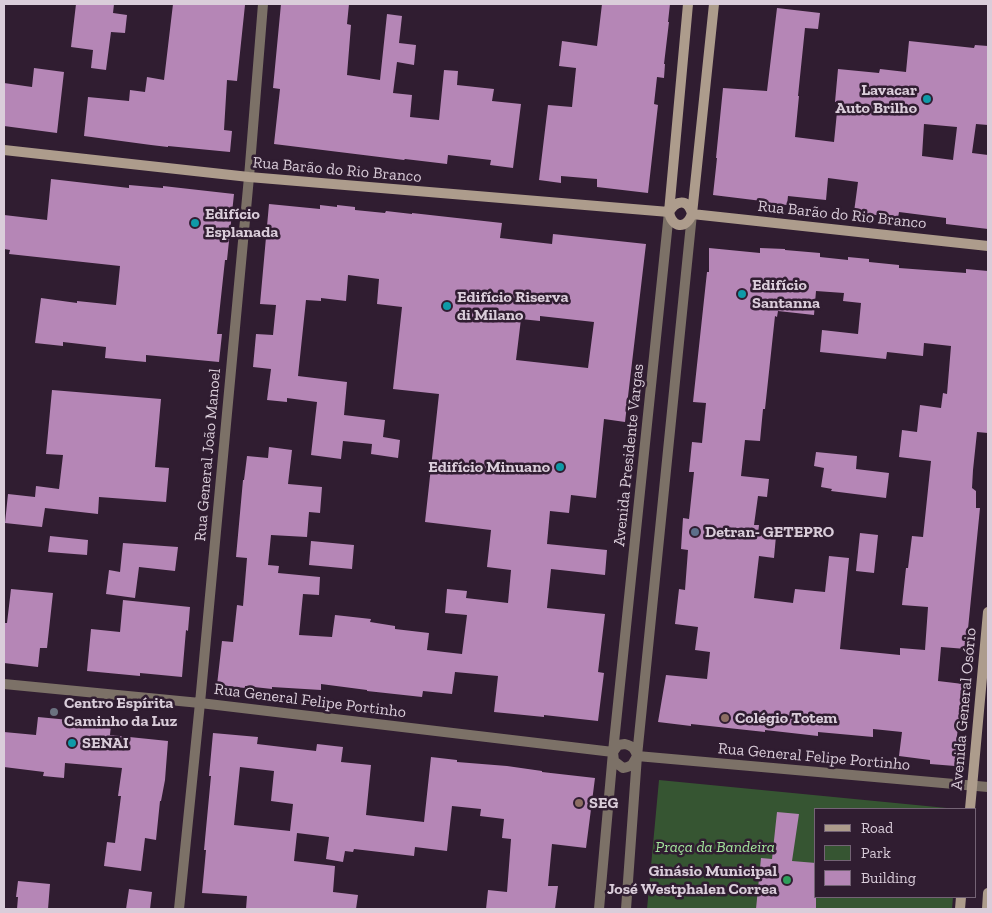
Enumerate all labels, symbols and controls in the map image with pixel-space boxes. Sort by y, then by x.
place label: Lavacar Auto Brilho [835,80,917,118]
marker: Lavacar Auto Brilho [921,93,933,105]
street label: Rua Barão do Rio Branco [252,153,422,187]
street label: Rua Barão do Rio Branco [757,197,927,233]
place label: Edifício Esplanada [205,204,278,242]
marker: Edifício Esplanada [189,217,201,229]
place label: Edifício Santanna [752,275,820,313]
place label: Edifício Riserva di Milano [457,287,569,325]
marker: Edifício Santanna [736,288,748,300]
marker: Edifício Riserva di Milano [441,300,453,312]
street label: Avenida Presidente Vargas [610,363,648,547]
street label: Rua General João Manoel [191,368,225,542]
place label: Edifício Minuano [428,457,550,477]
marker: Edifício Minuano [554,461,566,473]
place label: Detran- GETEPRO [705,522,834,542]
marker: Detran- GETEPRO [689,526,701,538]
street label: Avenida General Osório [947,627,981,791]
street label: Rua General Felipe Portinho [213,680,407,722]
place label: Centro Espírita Caminho da Luz [64,693,177,731]
marker: Centro Espírita Caminho da Luz [48,706,60,718]
place label: Colégio Totem [735,708,837,728]
marker: Colégio Totem [719,712,731,724]
place label: SENAI [82,733,129,753]
marker: SENAI [66,737,78,749]
street label: Rua General Felipe Portinho [717,739,911,775]
place label: SEG [589,793,618,813]
marker: SEG [573,797,585,809]
legend [814,808,977,898]
text: Road [861,819,893,837]
park label: Praça da Bandeira [655,837,775,857]
text: Park [861,844,891,862]
place label: Ginásio Municipal José Westphalen Correa [607,861,777,899]
text: Building [861,869,916,887]
marker: Ginásio Municipal José Westphalen Correa [781,874,793,886]

